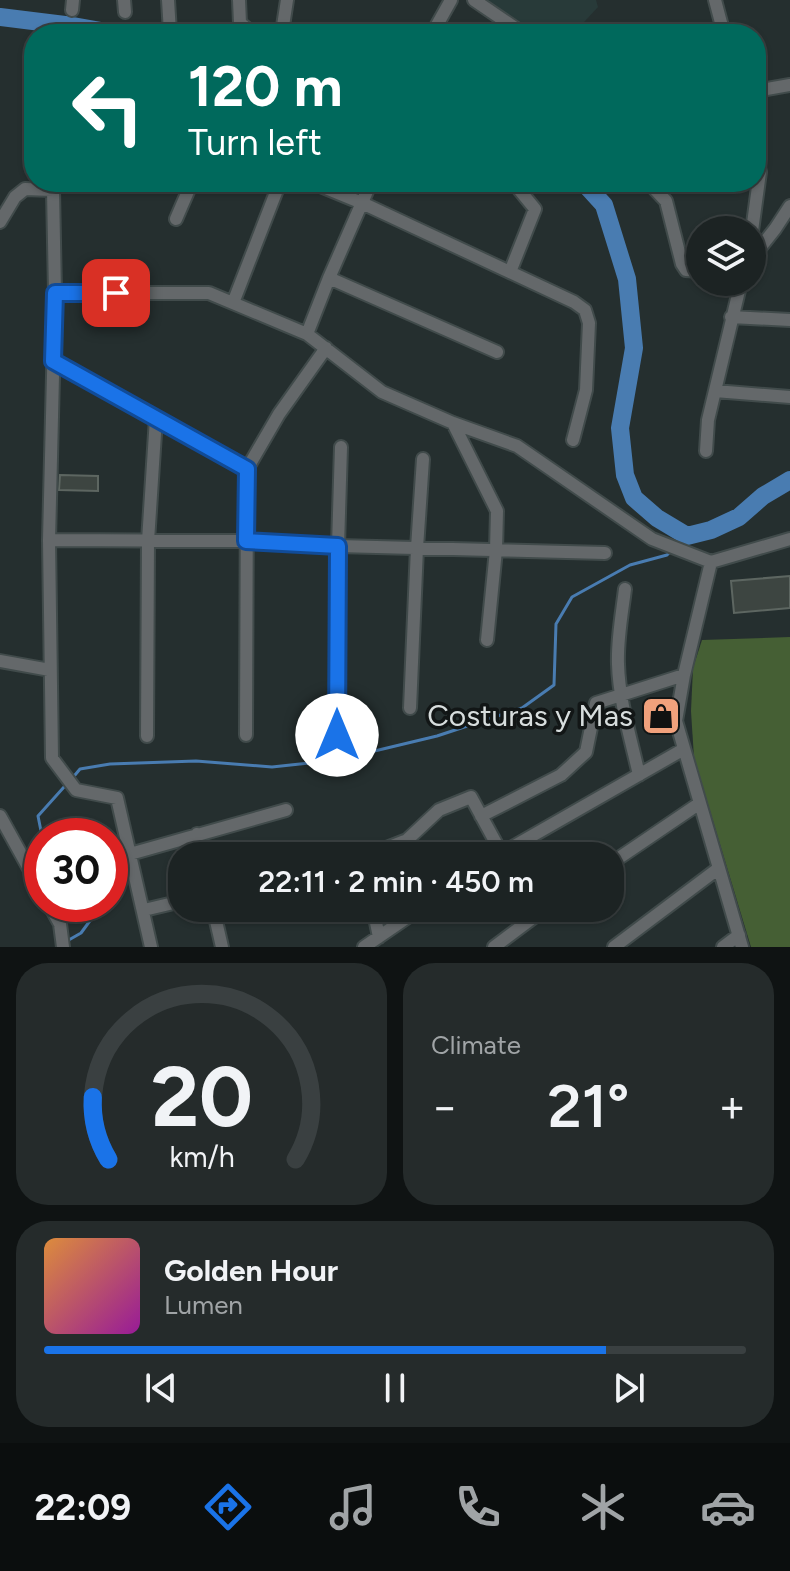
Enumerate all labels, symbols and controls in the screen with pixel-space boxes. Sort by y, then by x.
text: 120 m [188,53,343,120]
icon: left [56,56,160,160]
text: Turn left [188,121,322,164]
map controls [686,216,766,296]
button: layers [686,216,766,296]
pin [82,259,150,327]
icon: arrive [94,271,138,315]
position arrow [295,693,379,777]
shop icon: Costuras y Mas [640,695,682,737]
place label: Costuras y Mas [427,697,633,734]
speed limit sign: 30 [24,818,128,922]
text: 22:11 · 2 min · 450 m [258,863,534,900]
text: Climate [431,1029,521,1061]
text: 20 [150,1047,253,1147]
text: 21° [548,1070,629,1142]
text: − [431,1080,458,1133]
text: + [719,1080,746,1133]
text: km/h [169,1140,234,1174]
text: Golden Hour [164,1252,338,1289]
text: Lumen [164,1289,243,1321]
icon: previous [139,1366,183,1410]
icon: pause [373,1366,417,1410]
icon: next [607,1366,651,1410]
icon: directions [200,1479,256,1535]
icon: music [325,1479,381,1535]
icon: phone [450,1479,506,1535]
icon: climate [575,1479,631,1535]
icon: car [700,1479,756,1535]
text: 22:09 [34,1486,131,1529]

